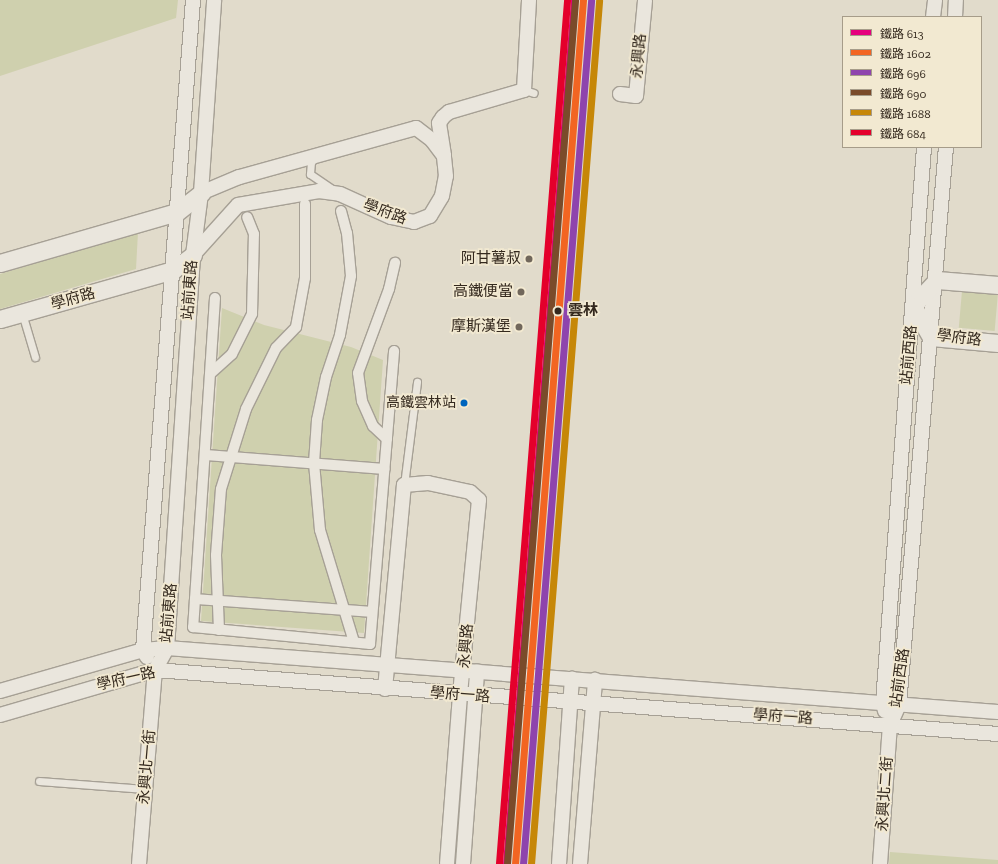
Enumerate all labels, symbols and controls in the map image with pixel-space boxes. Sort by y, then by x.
legend [842,16,982,148]
text: 鐵路 613 [880,27,924,41]
street label: 永興路 [628,33,650,79]
text: 鐵路 1602 [880,47,931,61]
text: 鐵路 696 [880,67,926,81]
text: 鐵路 690 [880,87,926,101]
text: 鐵路 1688 [880,107,931,121]
text: 鐵路 684 [880,127,926,141]
street label: 學府路 [361,196,409,228]
place label: 阿甘薯叔 [461,250,521,268]
marker: 阿甘薯叔 [524,254,534,264]
street label: 站前東路 [179,259,201,321]
place label: 高鐵便當 [453,283,513,301]
street label: 學府路 [49,284,97,314]
marker: 高鐵便當 [516,287,526,297]
place label: 雲林 [568,302,598,320]
marker: 雲林 [551,304,565,318]
place label: 摩斯漢堡 [451,318,511,336]
marker: 摩斯漢堡 [514,322,524,332]
street label: 站前西路 [897,324,921,386]
street label: 學府路 [936,326,982,350]
place label: 高鐵雲林站 [386,395,456,411]
marker: 高鐵雲林站 [459,398,469,408]
street label: 站前東路 [157,582,181,644]
street label: 永興路 [455,623,477,669]
street label: 站前西路 [887,647,913,709]
street label: 學府一路 [95,663,157,695]
street label: 學府一路 [429,684,491,706]
street label: 學府一路 [752,706,814,728]
street label: 永興北一街 [135,729,159,805]
street label: 永興北二街 [873,756,897,832]

